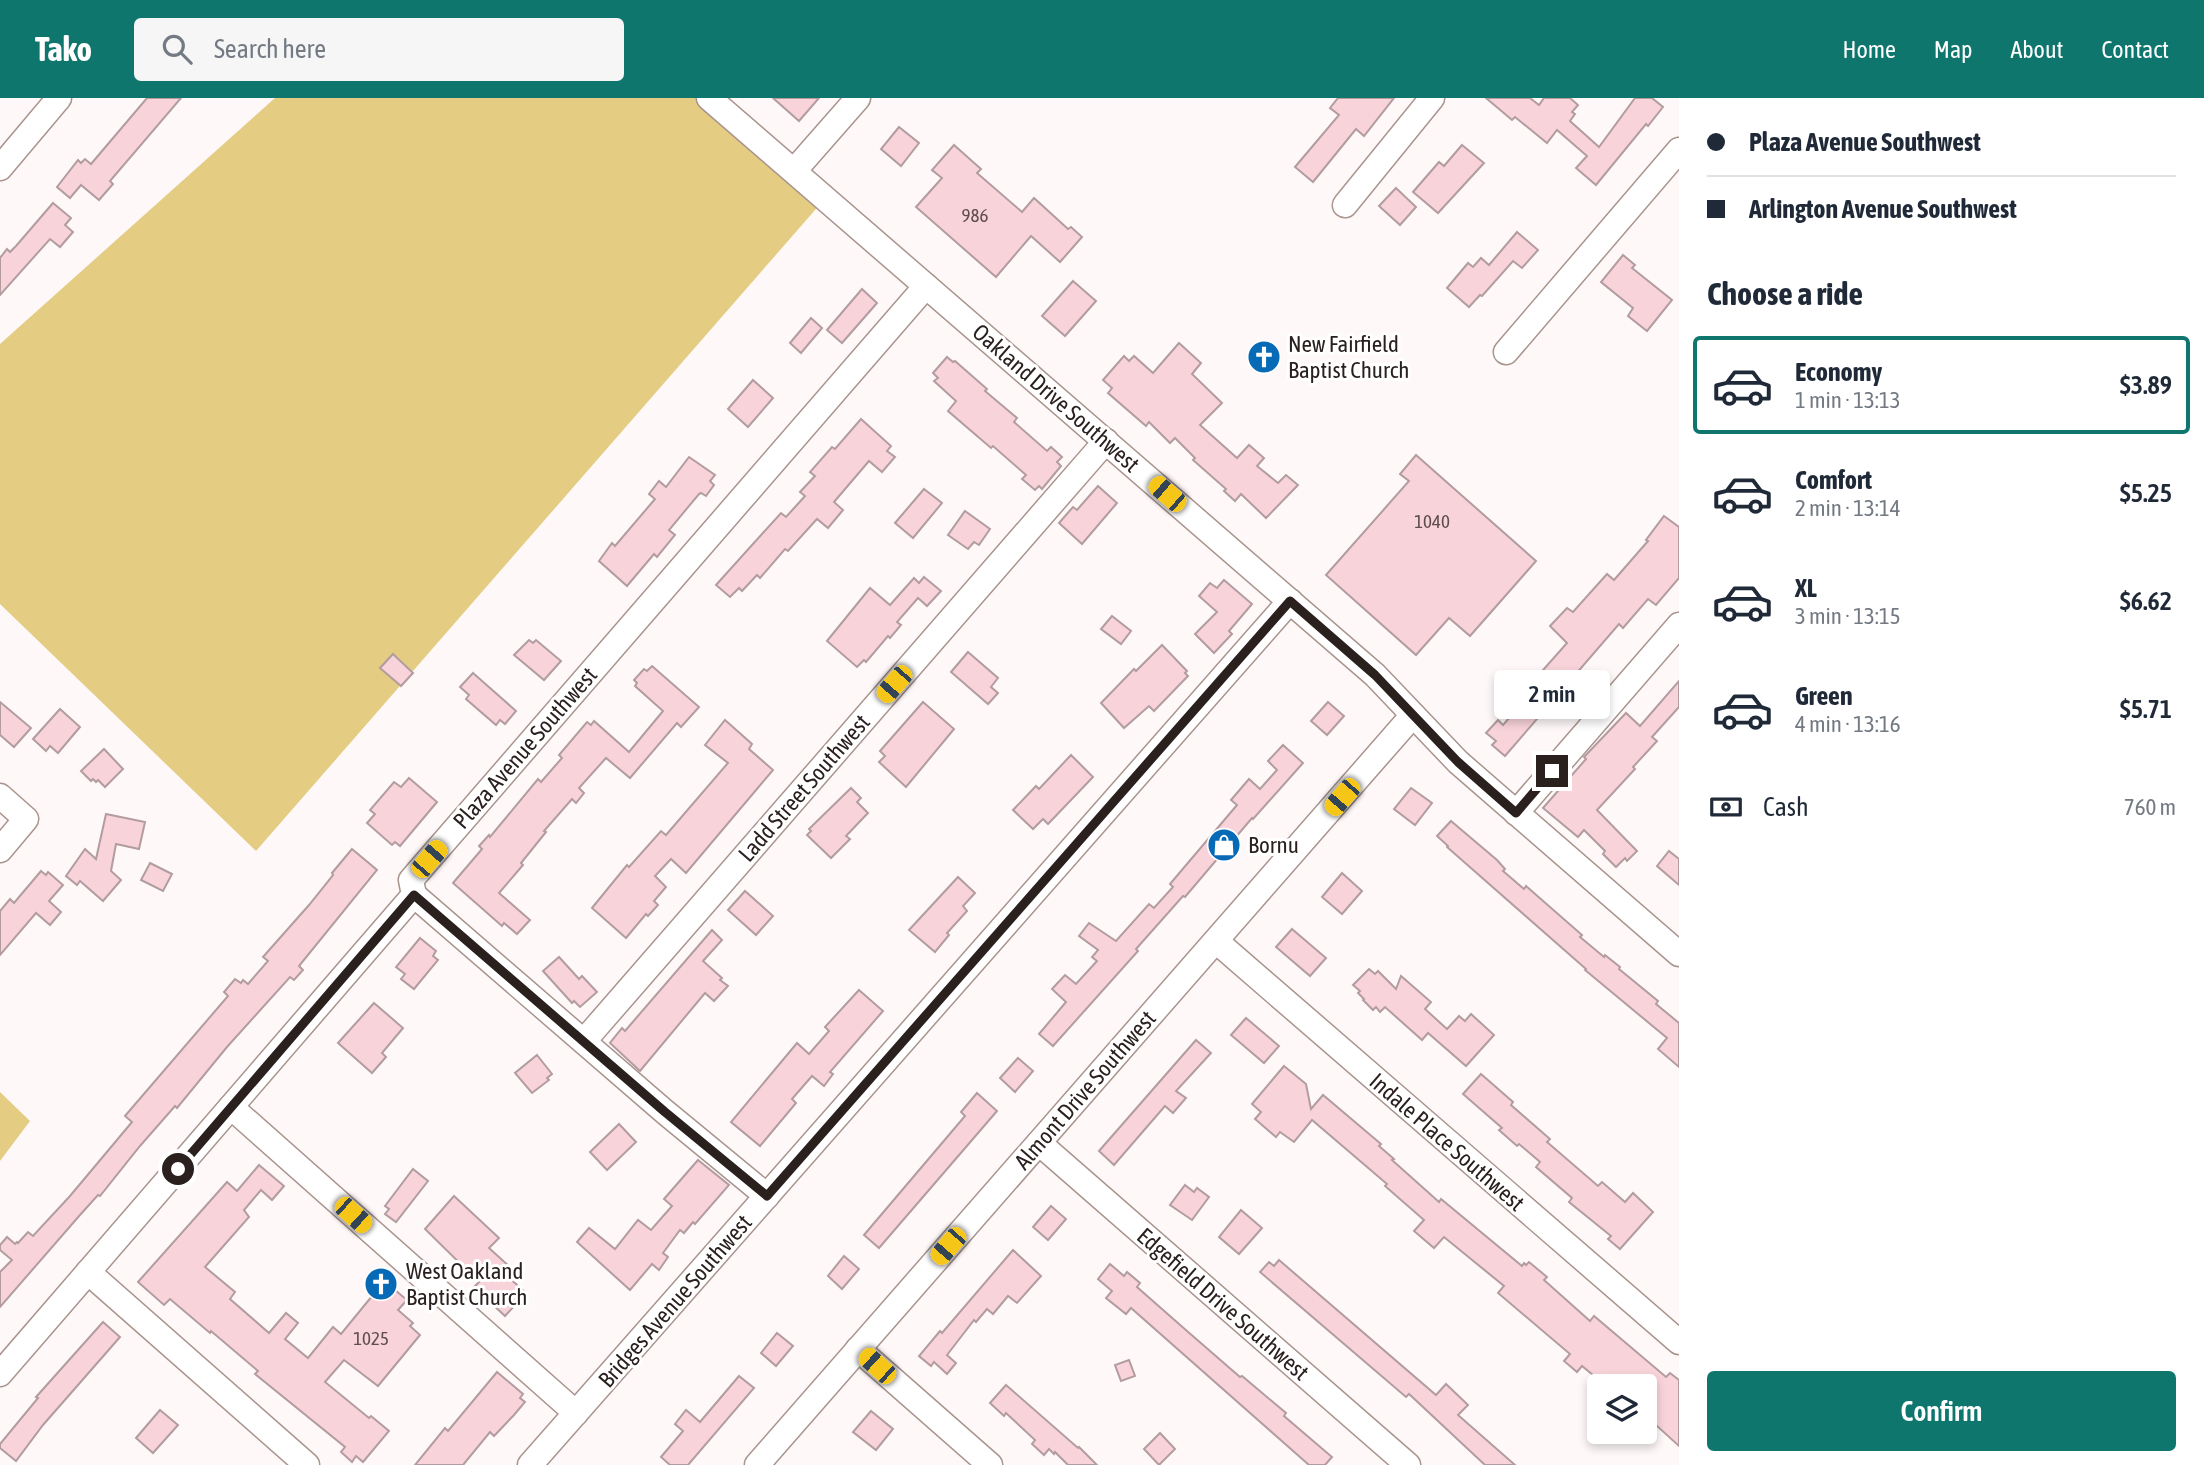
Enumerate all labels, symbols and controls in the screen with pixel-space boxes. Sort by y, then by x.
search box [134,18,624,81]
text: Tako [35,30,92,68]
icon: search [158,30,196,68]
text: Search here [214,34,326,64]
text: Home [1842,36,1896,63]
text: Map [1934,36,1972,63]
text: About [2010,36,2063,63]
text: Contact [2101,36,2169,63]
text: Plaza Avenue Southwest [1749,127,1981,157]
text: Arlington Avenue Southwest [1749,194,2017,224]
house number: 986 [962,204,988,226]
text: Choose a ride [1707,275,1863,312]
street label: Oakland Drive Southwest [967,319,1145,477]
place label: New Fairfield Baptist Church [1288,331,1409,383]
church icon: New Fairfield Baptist Church [1245,338,1283,376]
icon: car [1711,354,1774,417]
text: Economy [1795,357,1882,387]
text: $3.89 [2120,370,2172,400]
text: 1 min · 13:13 [1795,387,1901,413]
icon: car [1711,462,1774,525]
text: Comfort [1795,465,1872,495]
car [1145,472,1190,516]
text: $5.25 [2120,478,2172,508]
text: 2 min · 13:14 [1795,495,1901,521]
house number: 1040 [1414,510,1450,532]
icon: car [1711,570,1774,633]
text: XL [1795,573,1817,603]
text: $6.62 [2120,586,2172,616]
text: 3 min · 13:15 [1795,603,1901,629]
car [873,661,916,707]
street label: Plaza Avenue Southwest [448,662,602,834]
callout: 2 min [1494,670,1610,718]
icon: car [1711,678,1774,741]
text: 2 min [1529,681,1575,707]
text: Green [1795,681,1853,711]
text: $5.71 [2120,694,2172,724]
street label: Ladd Street Southwest [733,709,875,867]
text: 4 min · 13:16 [1795,711,1901,737]
route end [1536,755,1568,787]
car [1321,774,1364,820]
icon: cash [1707,788,1745,826]
text: Cash [1763,792,1809,822]
text: 760 m [2124,794,2176,820]
shop icon: Bornu [1205,826,1243,864]
place label: Bornu [1248,832,1299,858]
car [408,836,451,882]
street label: Almont Drive Southwest [1009,1005,1161,1175]
street label: Indale Place Southwest [1364,1068,1530,1216]
route start [162,1153,194,1185]
car [331,1193,376,1237]
street label: Bridges Avenue Southwest [593,1209,757,1393]
car [927,1223,970,1269]
street label: Edgefield Drive Southwest [1132,1223,1314,1385]
place label: West Oakland Baptist Church [406,1258,527,1310]
church icon: West Oakland Baptist Church [362,1265,400,1303]
house number: 1025 [353,1327,389,1349]
car [855,1344,900,1388]
button: Confirm [1707,1371,2176,1451]
map controls [1587,1374,1657,1444]
button: layers [1587,1374,1657,1444]

